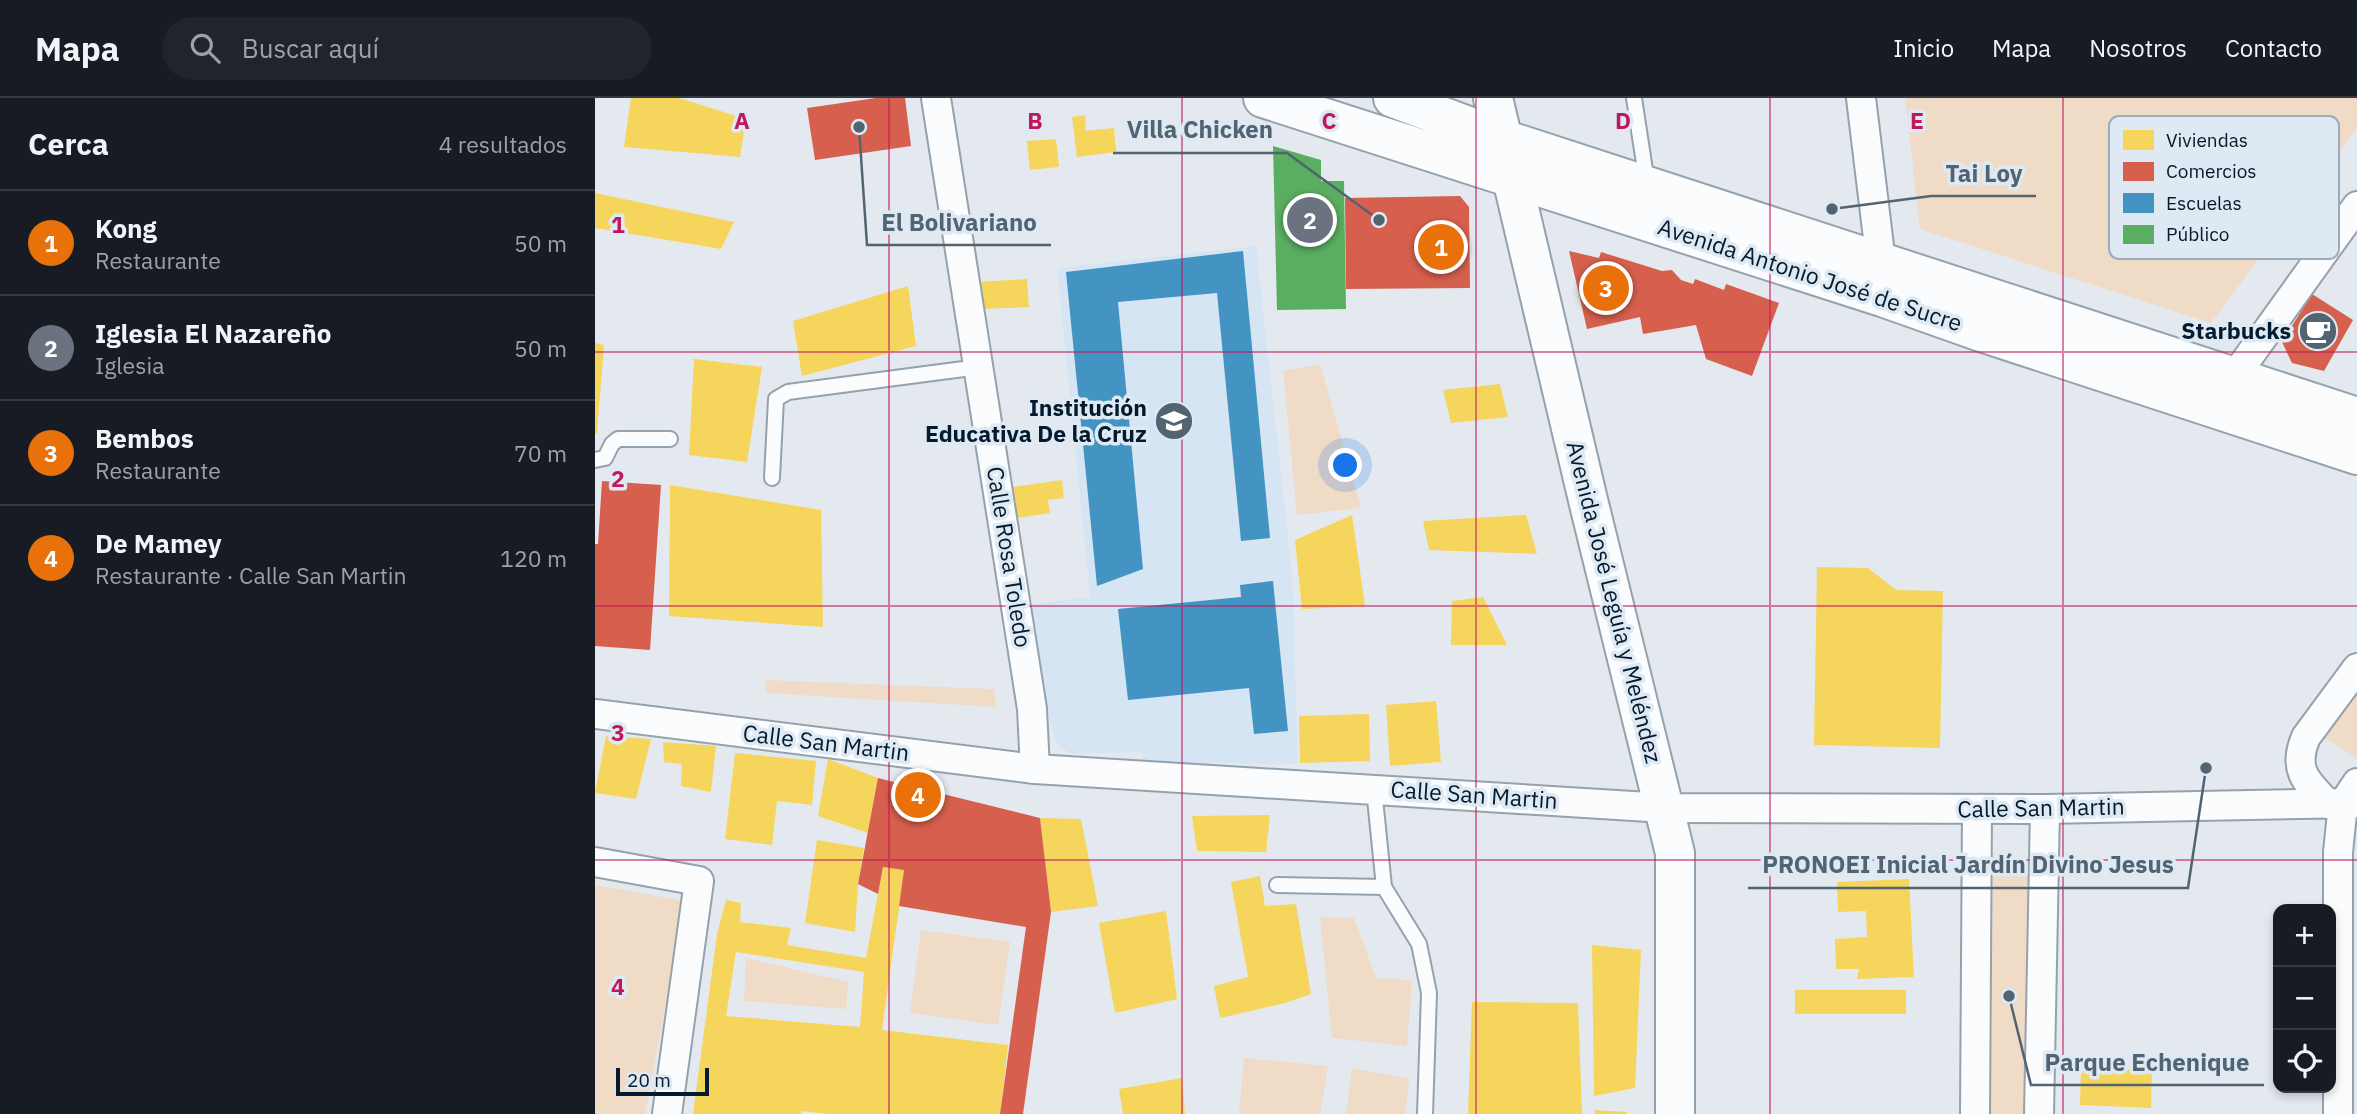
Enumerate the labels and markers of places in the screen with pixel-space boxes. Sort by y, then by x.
callout: Villa Chicken [1113,108,1287,153]
callout: Tai Loy [1931,151,2036,196]
pin: 2 [1287,194,1333,246]
callout: El Bolivariano [867,200,1051,245]
pin: 1 [1418,221,1464,273]
pin: 3 [1583,262,1629,314]
cafe icon: Starbucks [2297,310,2339,352]
place label: Starbucks [2181,315,2291,345]
place label: Institución Educativa De la Cruz [925,392,1147,448]
school or university icon: Institución Educativa De la Cruz [1153,400,1195,442]
pin: 4 [895,769,941,821]
callout: PRONOEI Inicial Jardín Divino Jesus [1748,843,2188,888]
callout: Parque Echenique [2031,1040,2264,1085]

